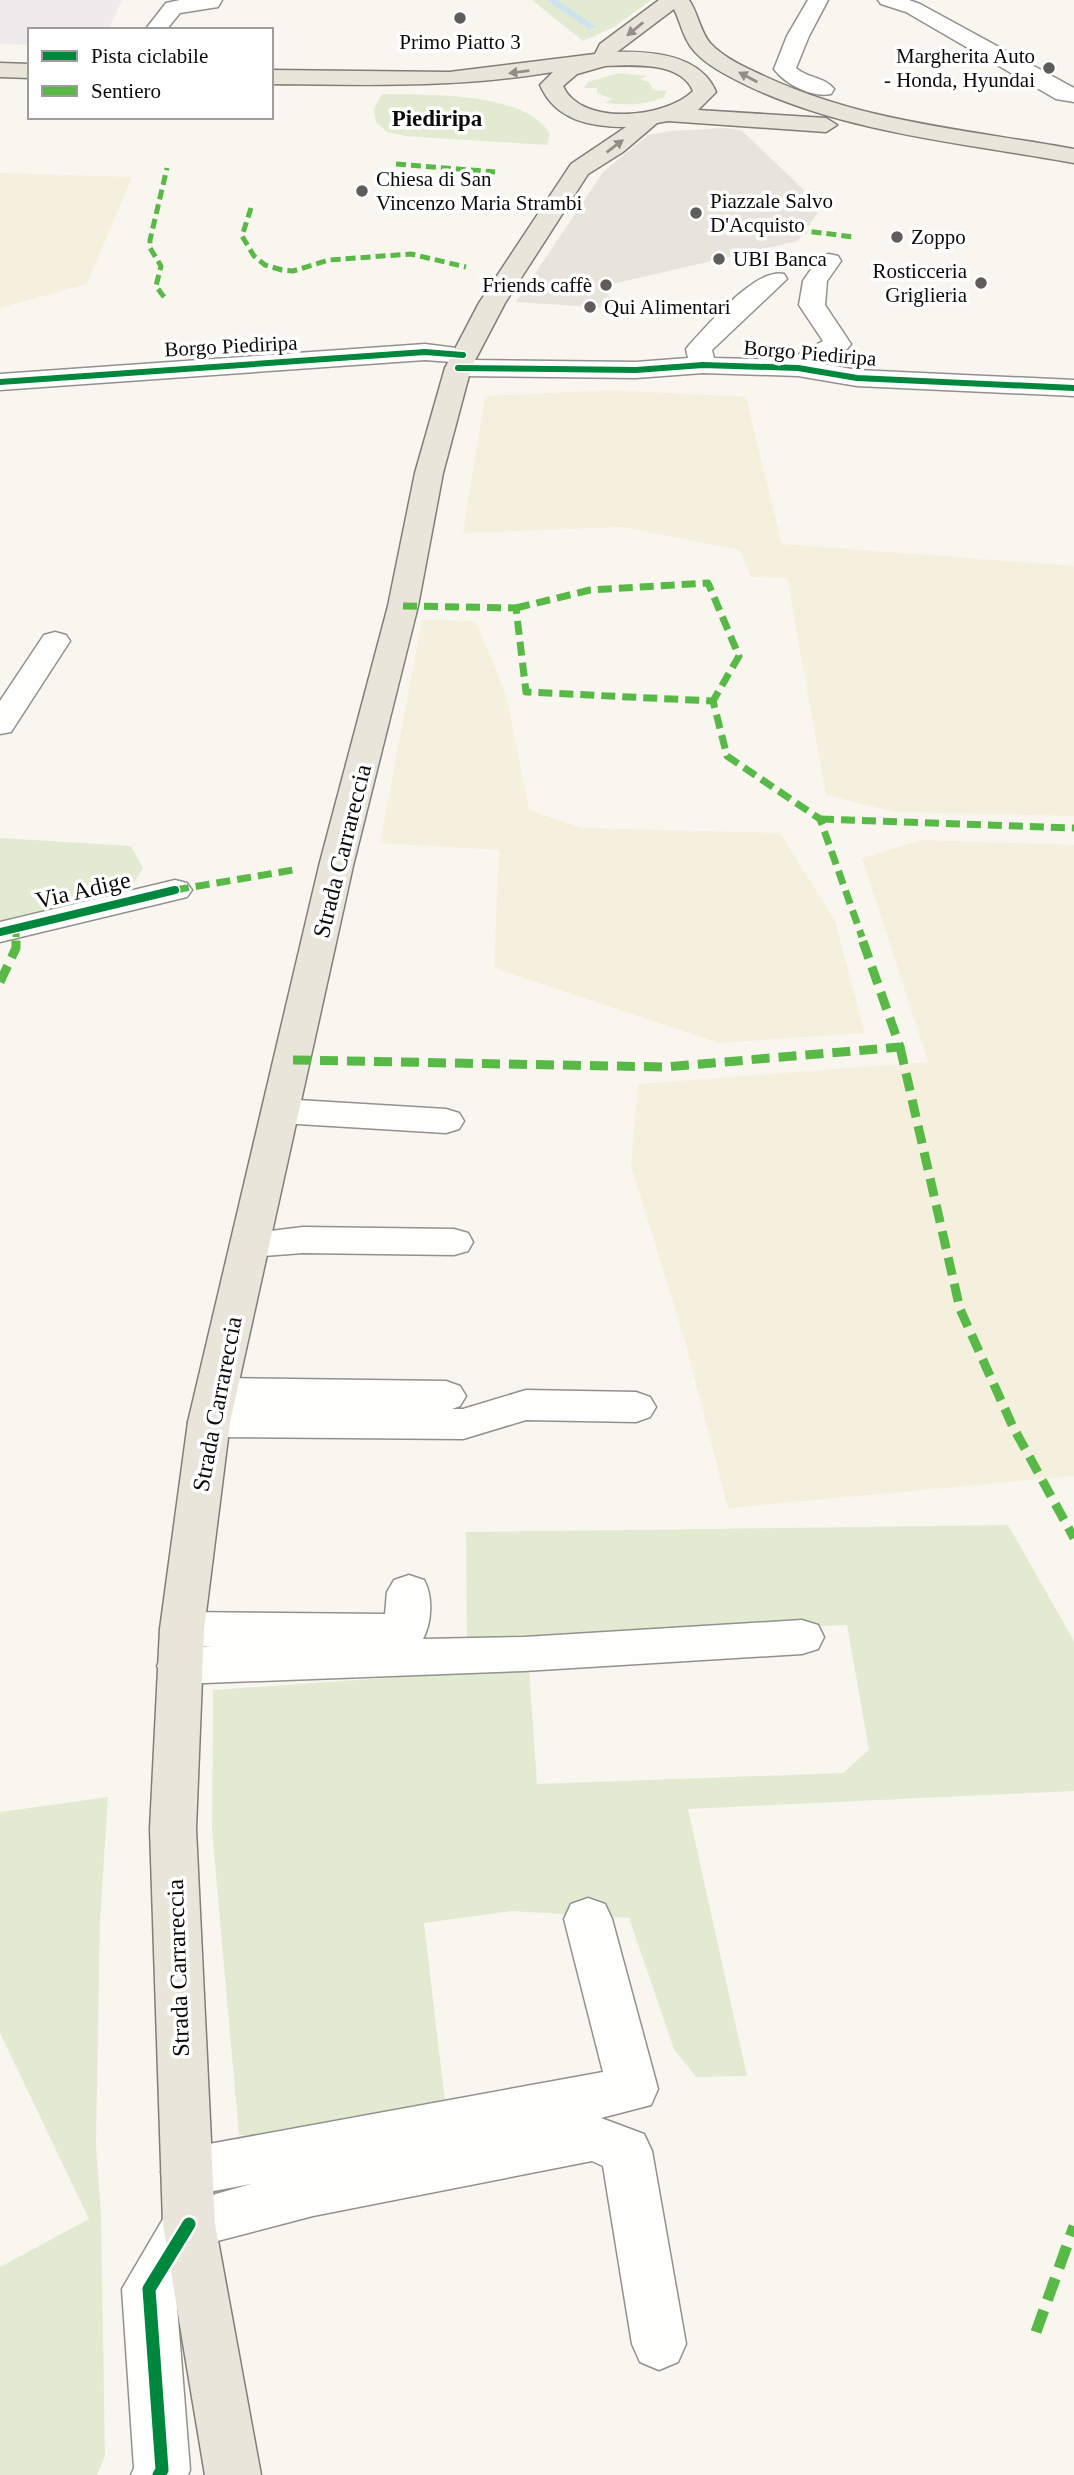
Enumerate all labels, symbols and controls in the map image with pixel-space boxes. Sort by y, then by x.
marker: Primo Piatto 3 [452,10,468,26]
one-way arrow [627,21,644,36]
legend [28,28,273,119]
place label: Primo Piatto 3 [399,30,521,54]
text: Pista ciclabile [91,44,208,68]
place label: Margherita Auto - Honda, Hyundai [884,44,1035,92]
marker: Margherita Auto - Honda, Hyundai [1041,60,1057,76]
one-way arrow [508,66,530,77]
one-way arrow [738,71,757,83]
text: Sentiero [91,79,161,103]
district label: Piediripa [392,106,483,131]
one-way arrow [606,139,624,153]
place label: Chiesa di San Vincenzo Maria Strambi [376,167,583,215]
marker: Chiesa di San Vincenzo Maria Strambi [354,183,370,199]
place label: Piazzale Salvo D'Acquisto [710,189,833,237]
marker: Piazzale Salvo D'Acquisto [688,205,704,221]
place label: Zoppo [911,225,966,249]
marker: Zoppo [889,229,905,245]
place label: UBI Banca [733,247,828,271]
marker: UBI Banca [711,251,727,267]
place label: Rosticceria Griglieria [873,259,968,307]
place label: Friends caffè [482,273,592,297]
marker: Rosticceria Griglieria [973,275,989,291]
marker: Friends caffè [598,277,614,293]
place label: Qui Alimentari [604,295,731,319]
marker: Qui Alimentari [582,299,598,315]
street label: Borgo Piediripa [164,330,299,361]
street label: Borgo Piediripa [743,335,878,371]
street label: Strada Carrareccia [308,761,376,940]
street label: Via Adige [33,866,133,914]
street label: Strada Carrareccia [187,1314,247,1494]
street label: Strada Carrareccia [162,1878,194,2057]

